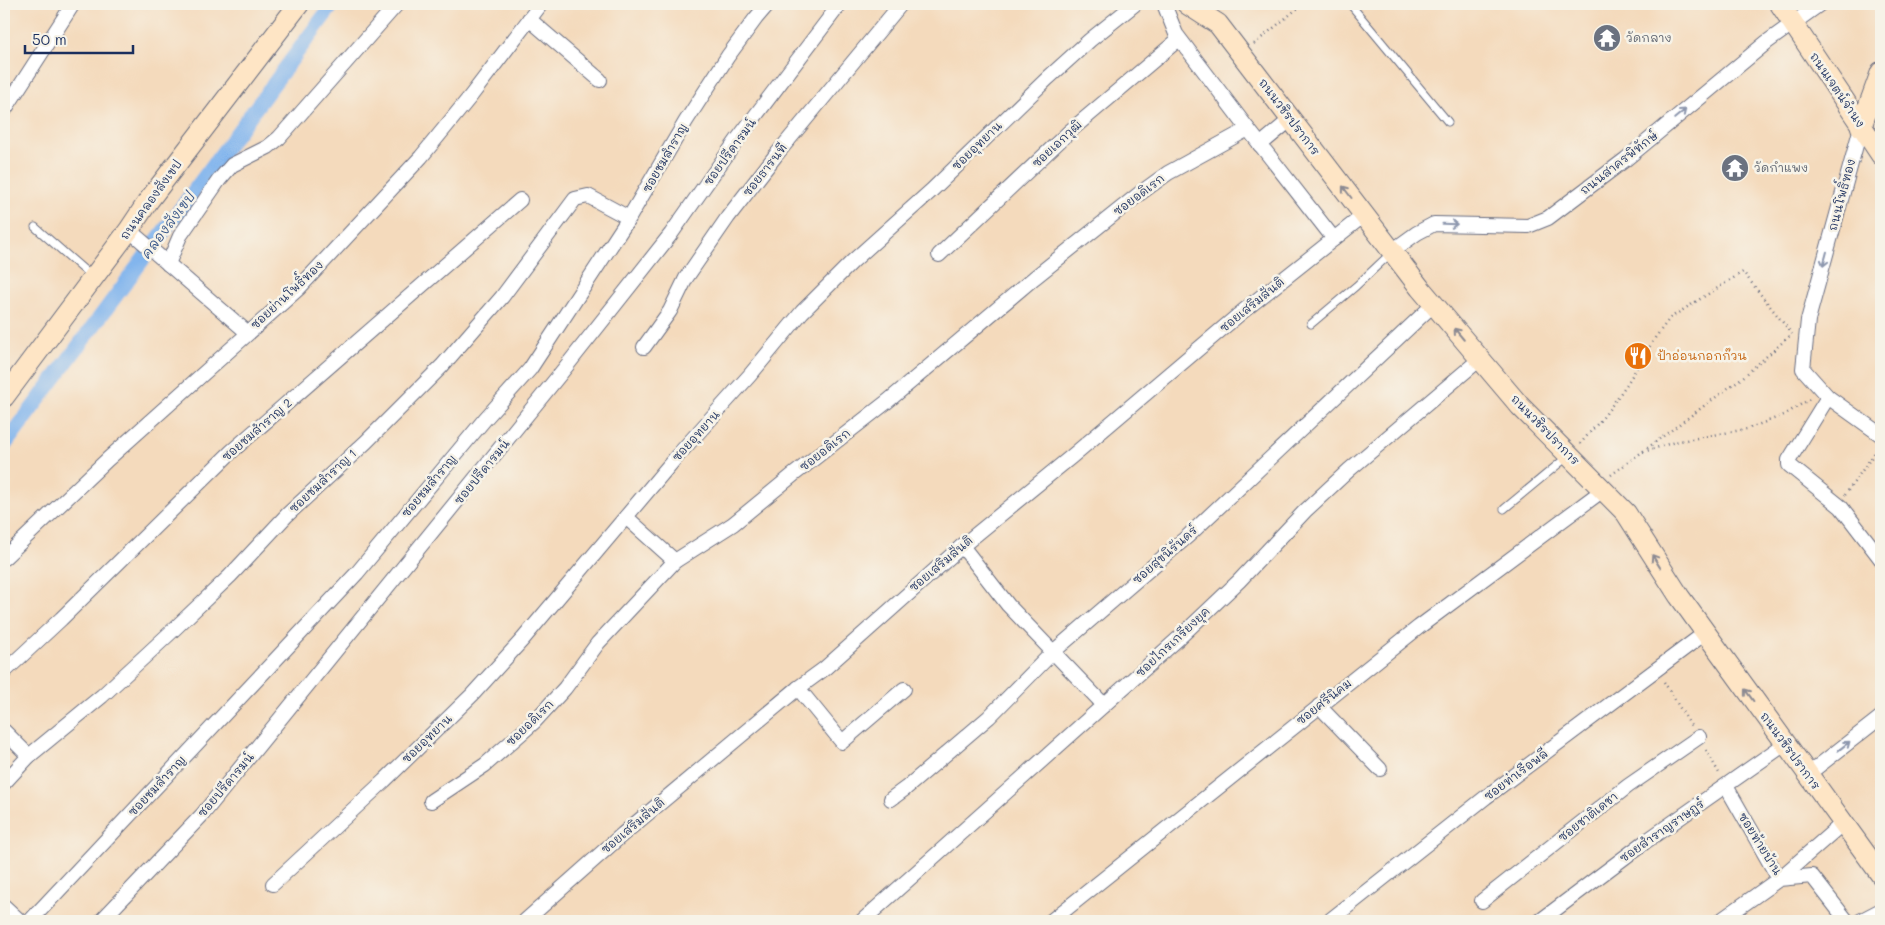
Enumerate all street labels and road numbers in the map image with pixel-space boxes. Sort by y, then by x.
street label: ถนนเจตน์จำนง [1807,49,1869,130]
street label: ถนนวชิรปราการ [1256,75,1324,158]
street label: ซอยปรีดารมน์ [699,114,759,188]
street label: ซอยเอกวุฒิ [1028,116,1087,173]
street label: ซอยอุทยาน [948,117,1007,175]
street label: ซอยชมสำราญ [638,120,690,195]
street label: ถนนสาครพิทักษ์ [1576,127,1661,198]
street label: ซอยธารนที [738,140,790,199]
street label: ถนนโพธิ์ทอง [1821,156,1858,233]
street label: ถนนคลองสังเขป [117,157,185,243]
street label: ซอยอดิเรก [1110,170,1167,219]
street label: ซอยย่านโพธิ์ทอง [245,255,326,332]
street label: ซอยเสริมสันติ [1216,273,1287,335]
street label: ถนนวชิรปราการ [1508,390,1584,468]
street label: ซอยชมสำราญ 2 [218,394,295,464]
street label: ซอยอุทยาน [668,406,725,466]
street label: ซอยอดิเรก [796,424,853,474]
street label: ซอยปรีดารมน์ [450,435,513,507]
street label: ซอยชมสำราญ 1 [285,445,359,516]
street label: ซอยชมสำราญ [397,451,459,520]
street label: ซอยสุขนิรันดร์ [1128,521,1202,589]
street label: ซอยเสริมสันติ [905,532,976,595]
street label: ซอยไกรเกรียงยุค [1132,603,1215,682]
street label: ซอยศรีนิคม [1292,675,1354,728]
street label: ซอยอดิเรก [502,696,557,749]
street label: ถนนวชิรปราการ [1757,708,1824,793]
street label: ซอยอุทยาน [398,710,457,768]
street label: ซอยท่าเรือพลี [1480,745,1551,803]
street label: ซอยปรีดารมน์ [194,748,257,820]
street label: ซอยชมสำราญ [124,752,188,819]
street label: ซอยชาติเดชา [1554,788,1620,845]
street label: ซอยเสริมสันติ [597,794,668,857]
street label: ซอยสำราญราษฎร์ [1616,795,1708,866]
street label: ซอยท้ายบ้าน [1735,809,1787,878]

